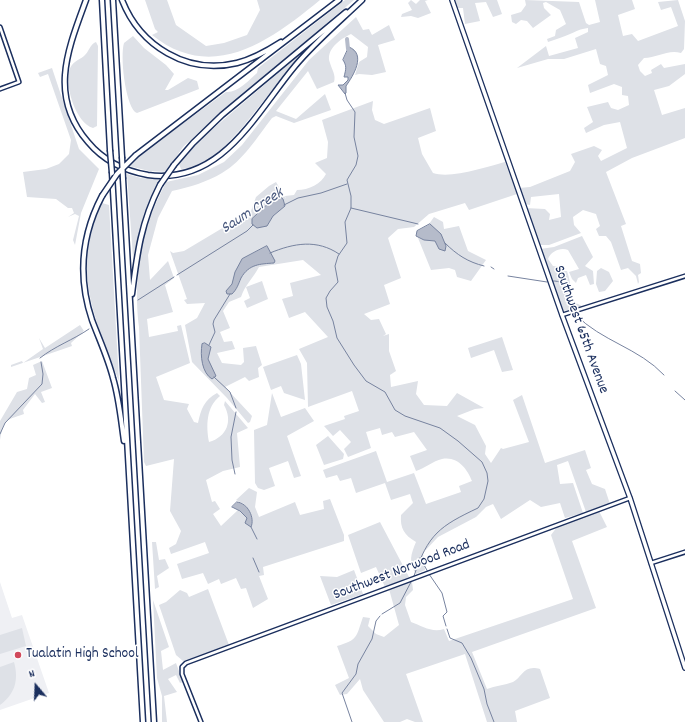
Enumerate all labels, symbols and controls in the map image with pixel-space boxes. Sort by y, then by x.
water label: Saum Creek [218,185,288,239]
street label: Southwest 65th Avenue [548,264,612,396]
street label: Southwest Norwood Road [331,537,473,605]
place label: Tualatin High School [26,646,138,664]
marker: Tualatin High School [13,650,23,660]
north arrow [16,666,56,706]
text: N [27,666,37,683]

